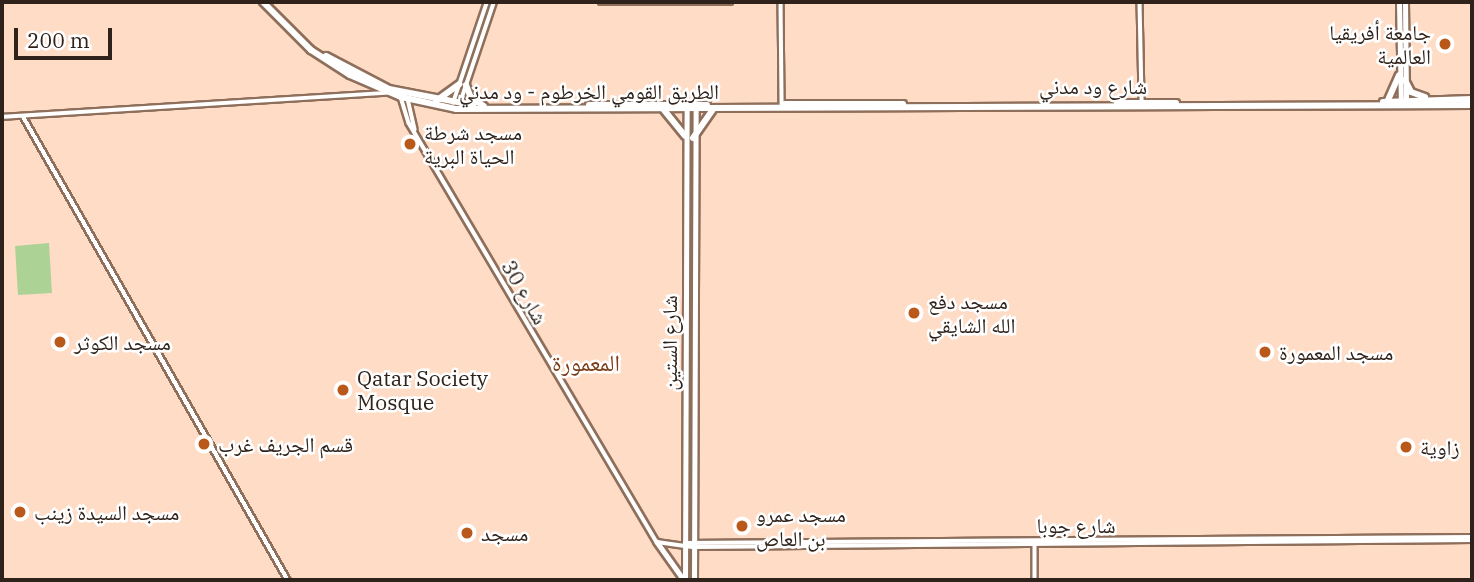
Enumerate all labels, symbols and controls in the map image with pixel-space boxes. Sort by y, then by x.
scale bar [18,14,116,58]
place label: جامعة أفريقيا العالمية [1329,19,1431,69]
text: 200 m [27,26,90,54]
marker: جامعة أفريقيا العالمية [1437,36,1453,52]
street label: شارع ود مدني [1039,73,1147,99]
street label: الطريق القومي الخرطوم - ود مدني [459,78,719,104]
place label: مسجد شرطة الحياة البرية [424,119,522,169]
marker: مسجد شرطة الحياة البرية [402,136,418,152]
street label: شارع 30 [497,255,553,329]
place label: مسجد دفع الله الشايقي [928,288,1015,338]
street label: شارع الستين [656,295,682,391]
marker: مسجد دفع الله الشايقي [906,305,922,321]
place label: مسجد الكوثر [74,329,171,355]
marker: مسجد الكوثر [52,334,68,350]
place label: مسجد المعمورة [1279,339,1393,365]
marker: مسجد المعمورة [1257,344,1273,360]
district label: المعمورة [552,348,620,376]
place label: Qatar Society Mosque [357,365,488,415]
marker: Qatar Society Mosque [335,382,351,398]
place label: قسم الجريف غرب [218,431,353,457]
place label: زاوية [1420,434,1460,460]
marker: قسم الجريف غرب [196,436,212,452]
marker: زاوية [1398,439,1414,455]
place label: مسجد السيدة زينب [34,499,179,525]
place label: مسجد عمرو بن العاص [756,501,846,551]
marker: مسجد السيدة زينب [12,504,28,520]
street label: شارع جوبا [1036,512,1116,538]
marker: مسجد عمرو بن العاص [734,518,750,534]
place label: مسجد [481,520,528,546]
marker: مسجد [459,525,475,541]

